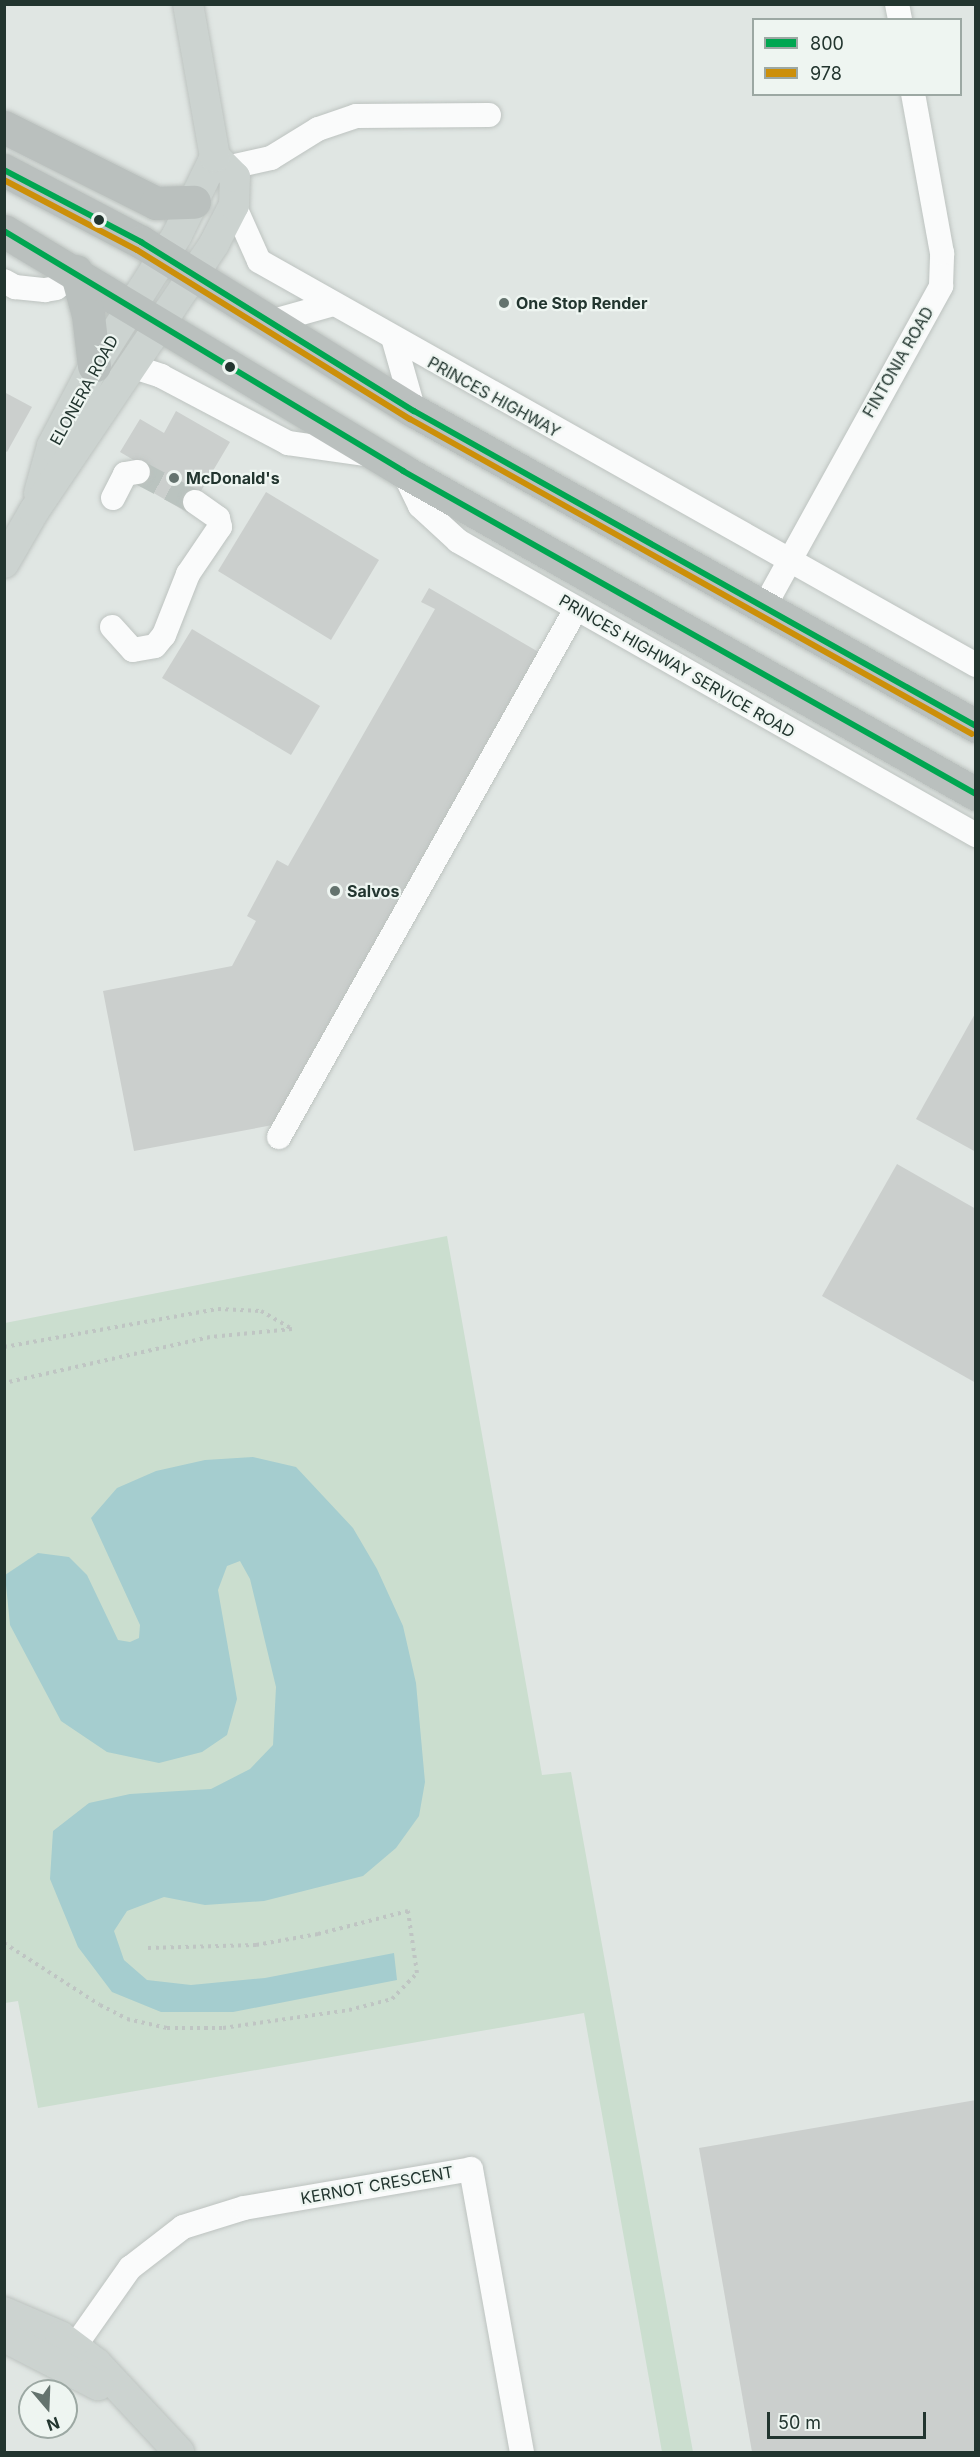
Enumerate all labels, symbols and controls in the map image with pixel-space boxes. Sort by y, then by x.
legend [752,18,962,96]
text: 800 [810,33,844,54]
text: 978 [810,63,842,84]
unlabelled marker [93,214,105,226]
place label: One Stop Render [516,293,647,313]
marker: One Stop Render [497,296,511,310]
street label: FINTONIA ROAD [859,303,937,421]
street label: ELONERA ROAD [46,332,122,448]
street label: PRINCES HIGHWAY [424,353,564,441]
unlabelled marker [224,361,236,373]
place label: McDonald's [186,468,280,488]
marker: McDonald's [167,471,181,485]
street label: PRINCES HIGHWAY SERVICE ROAD [556,591,798,741]
place label: Salvos [347,881,399,901]
marker: Salvos [328,884,342,898]
street label: KERNOT CRESCENT [299,2162,455,2208]
north arrow [18,2379,78,2439]
scale bar [770,2400,929,2438]
text: 50 m [778,2412,821,2433]
text: N [44,2413,62,2436]

